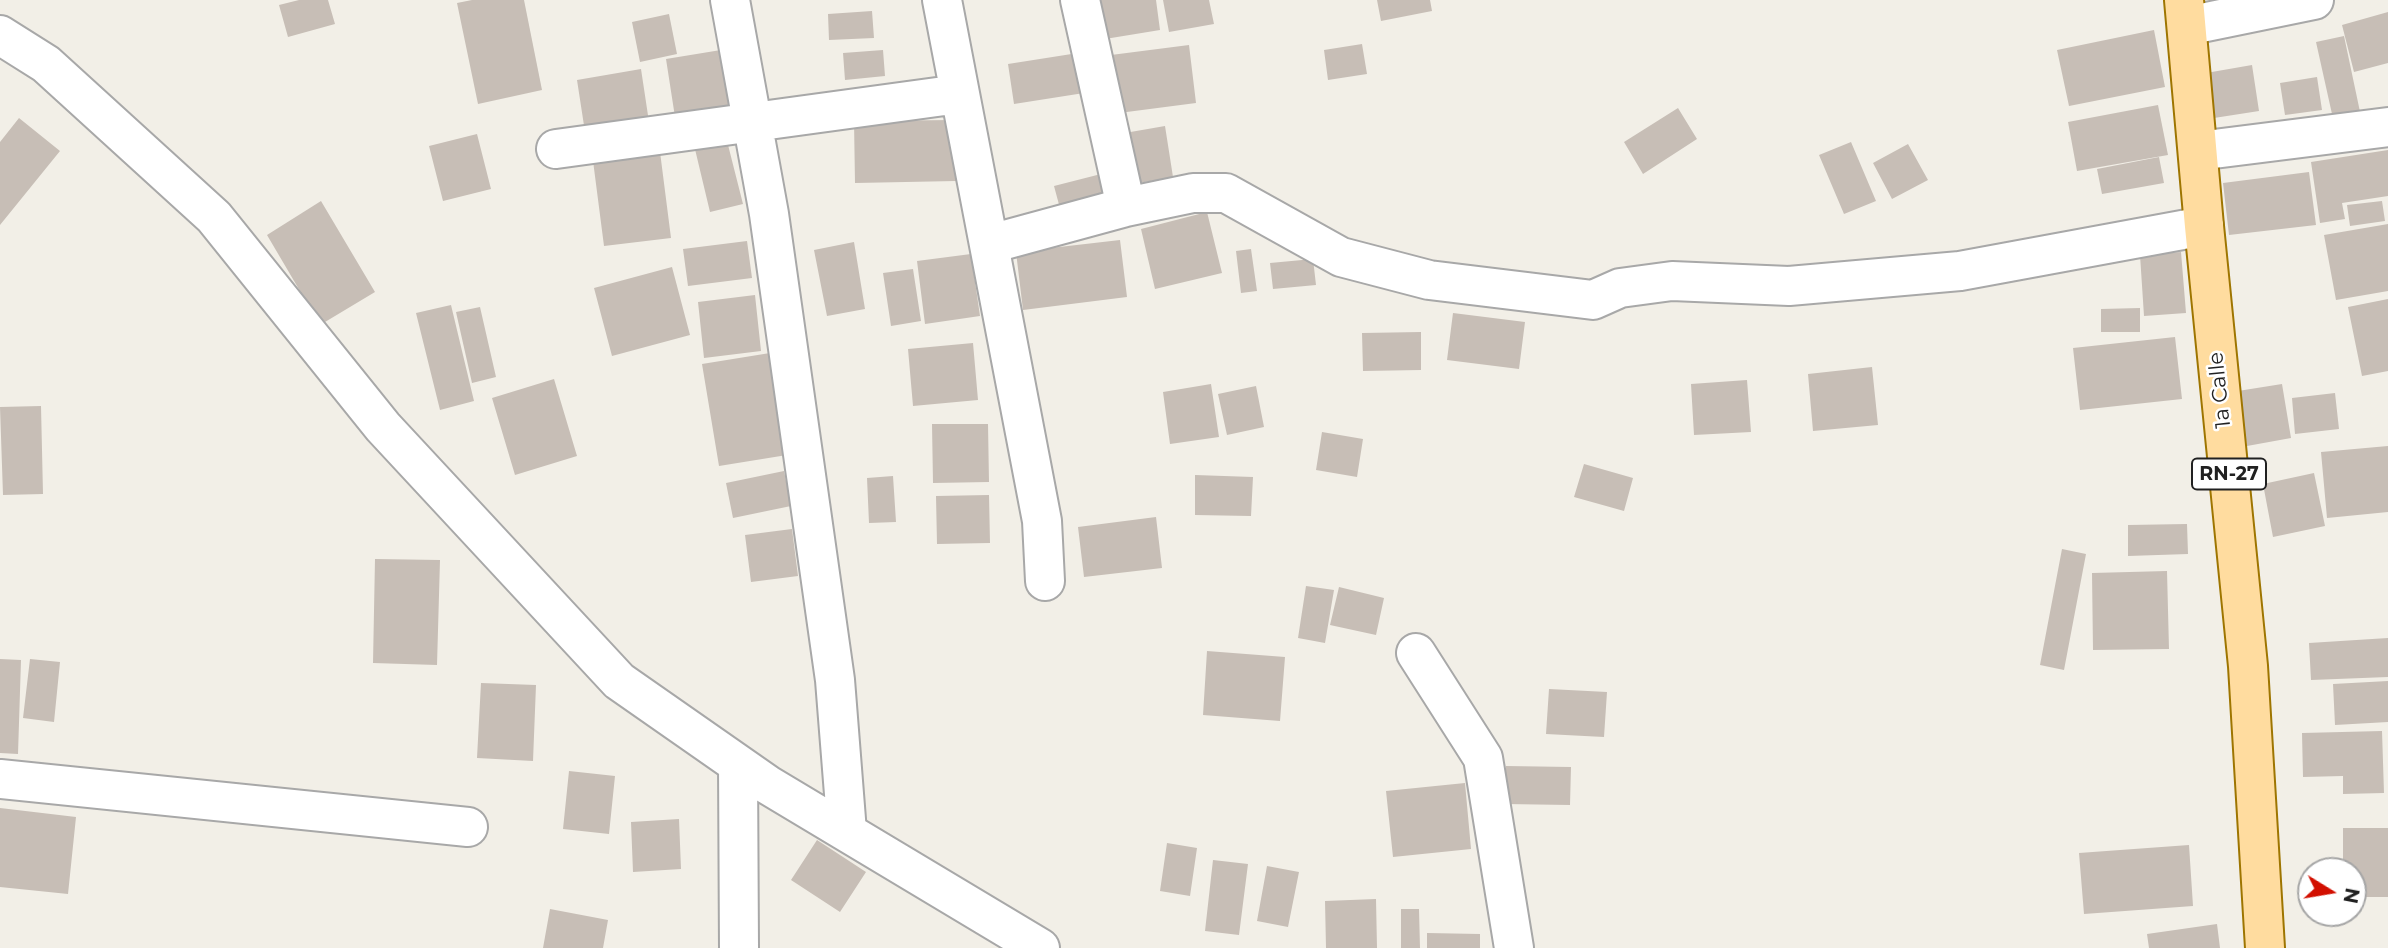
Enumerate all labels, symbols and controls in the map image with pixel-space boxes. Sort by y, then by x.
street label: 1a Calle [2203,351,2237,429]
road number: RN-27 [2192,458,2266,489]
north arrow [2297,857,2367,927]
text: N [2338,886,2364,905]

